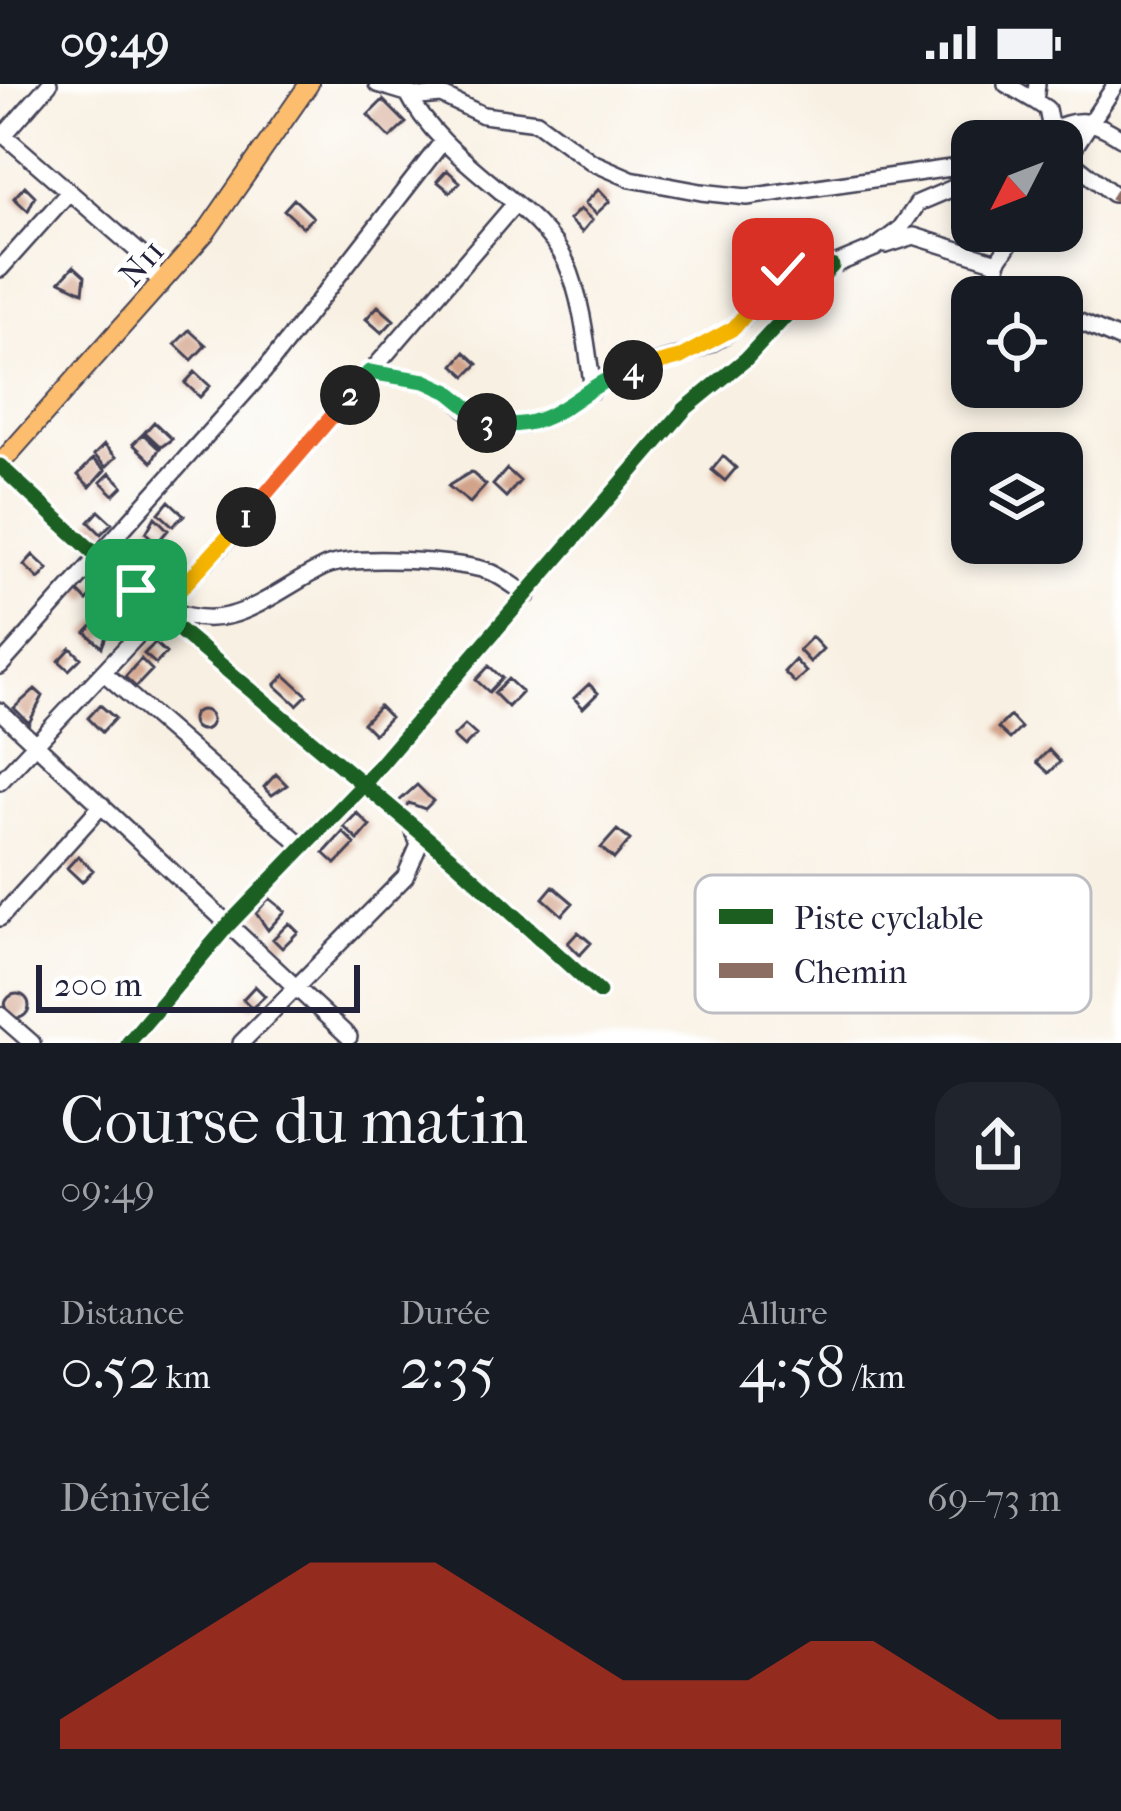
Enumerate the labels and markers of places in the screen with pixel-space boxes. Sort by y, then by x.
pin [732,218,834,320]
pin: 4 [603,340,663,400]
pin: 2 [320,365,380,425]
pin: 3 [457,393,517,453]
pin: 1 [216,487,276,547]
pin [85,539,187,641]

